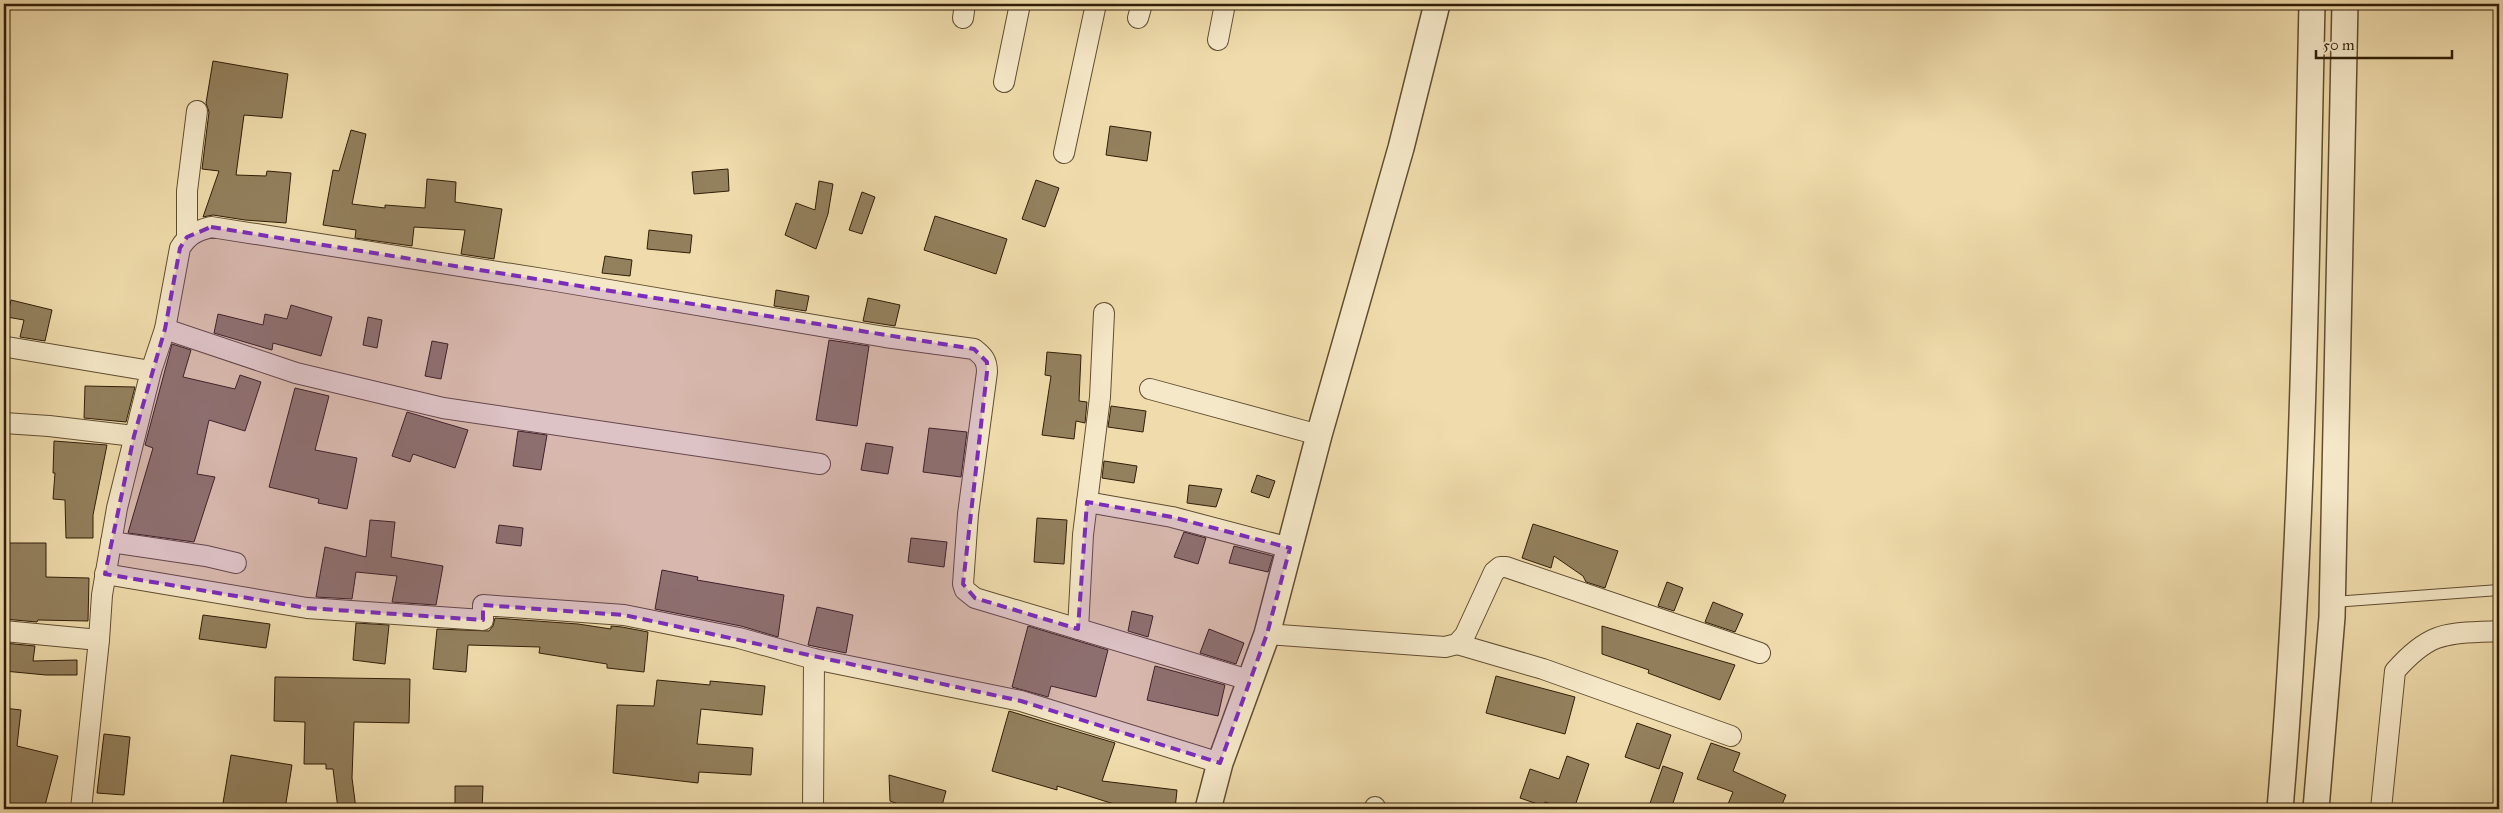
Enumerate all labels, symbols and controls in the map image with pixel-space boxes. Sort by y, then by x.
scale bar [2316,28,2452,60]
text: 50 m [2323,36,2355,54]

